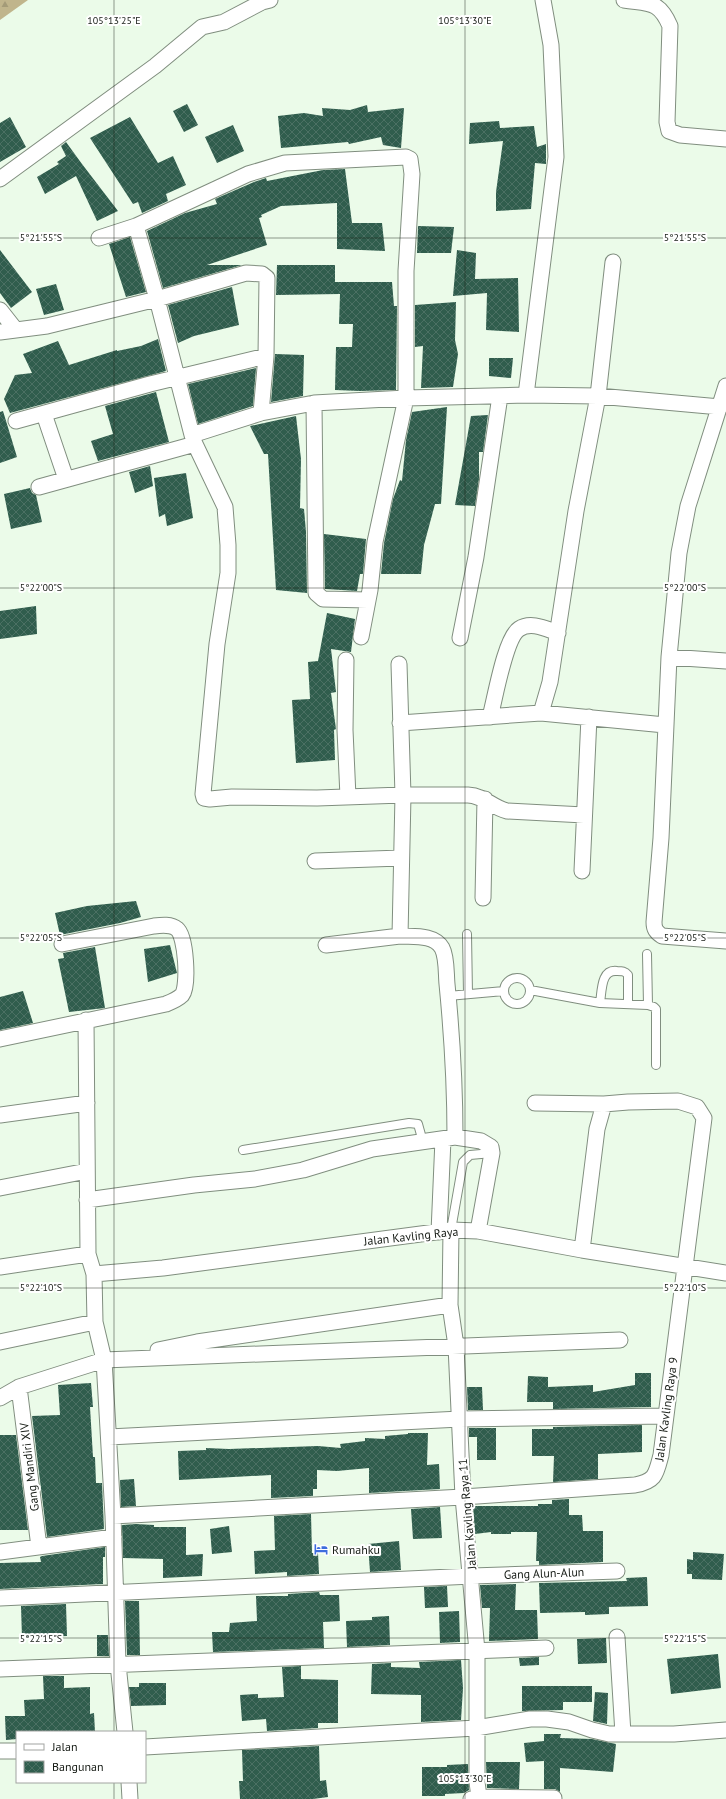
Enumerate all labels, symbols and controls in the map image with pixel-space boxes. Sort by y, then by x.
text: 105°13'25"E [87,14,141,27]
text: 105°13'30"E [438,14,492,27]
text: 5°21'55"S [20,231,62,244]
text: 5°21'55"S [664,231,706,244]
text: 5°22'00"S [20,581,62,594]
text: 5°22'00"S [664,581,706,594]
text: 5°22'05"S [20,931,62,944]
text: 5°22'05"S [664,931,706,944]
street label: Jalan Kavling Raya [362,1224,459,1249]
text: 5°22'10"S [20,1281,62,1294]
text: 5°22'10"S [664,1281,706,1294]
street label: Jalan Kavling Raya 9 [651,1356,681,1463]
street label: Gang Mandiri XIV [16,1422,42,1512]
street label: Jalan Kavling Raya 11 [455,1458,479,1571]
hotel icon: Rumahku [313,1541,329,1557]
place label: Rumahku [332,1542,380,1557]
street label: Gang Alun-Alun [503,1564,585,1582]
text: 5°22'15"S [20,1632,62,1645]
text: 5°22'15"S [664,1632,706,1645]
legend [16,1731,146,1783]
text: Jalan [51,1739,77,1754]
text: Bangunan [52,1759,104,1774]
text: 105°13'30"E [438,1772,492,1785]

